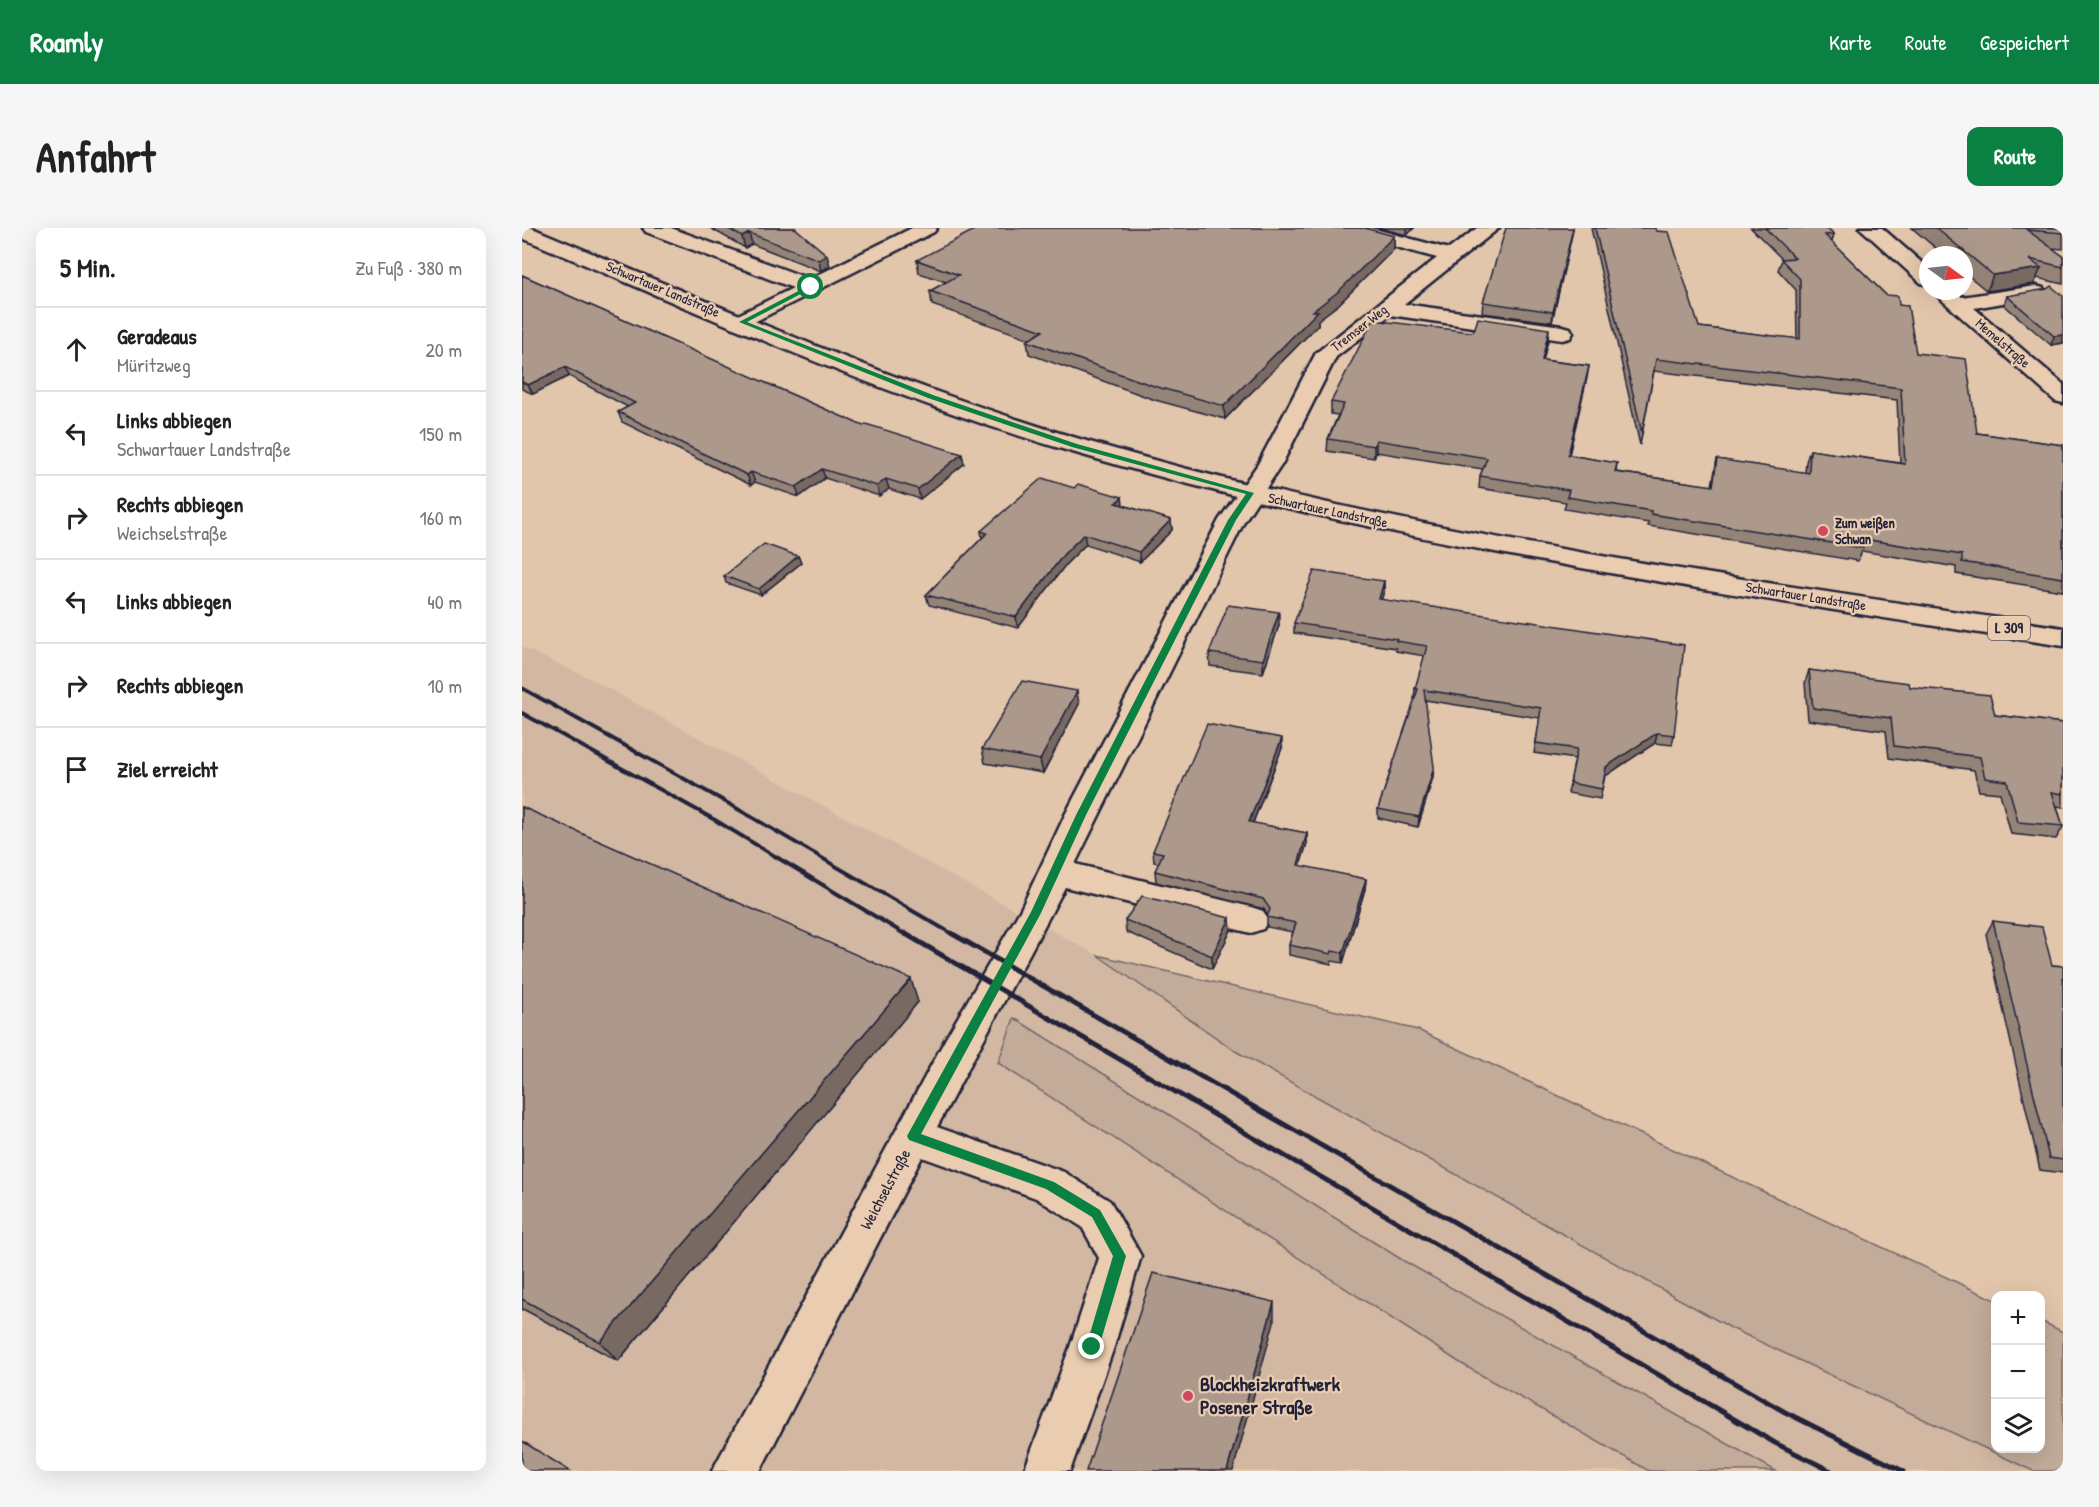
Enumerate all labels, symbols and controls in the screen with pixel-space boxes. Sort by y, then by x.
text: Roamly [30,23,103,61]
text: Karte [1829,28,1872,57]
text: Route [1905,28,1947,57]
text: Gespeichert [1980,28,2069,57]
button: Route [1967,127,2063,186]
text: Anfahrt [36,128,155,185]
north arrow [1919,246,1973,300]
text: 5 Min. [60,250,116,285]
text: Zu Fuß · 380 m [355,254,462,281]
street label: Schwartauer Landstraße [603,256,723,322]
route start [797,273,823,299]
street label: Tremser Weg [1326,299,1392,357]
street label: Memelstraße [1971,314,2035,373]
text: Geradeaus [117,321,197,351]
icon: ahead [60,333,93,366]
text: 20 m [425,336,462,363]
text: Müritzweg [117,351,191,378]
text: Links abbiegen [117,405,232,435]
icon: left [60,417,93,450]
text: 150 m [419,420,462,447]
text: Schwartauer Landstraße [117,435,291,462]
street label: Schwartauer Landstraße [1266,488,1390,533]
text: Rechts abbiegen [117,489,244,519]
icon: right [60,501,93,534]
text: 160 m [420,504,462,531]
place label: Zum weißen Schwan [1835,513,1895,548]
text: Weichselstraße [117,519,228,546]
marker: Zum weißen Schwan [1816,524,1830,538]
street label: Schwartauer Landstraße [1744,577,1868,615]
icon: left [60,585,93,618]
text: Links abbiegen [117,586,232,616]
text: 40 m [427,588,462,615]
road number: L 309 [1988,616,2030,640]
icon: right [60,669,93,702]
text: Rechts abbiegen [117,670,244,700]
text: 10 m [428,672,462,699]
icon: arrive [60,753,93,786]
text: Ziel erreicht [117,754,217,784]
street label: Weichselstraße [855,1144,916,1233]
map controls [1991,1291,2045,1453]
button: + [1991,1291,2045,1345]
route end [1078,1333,1104,1359]
button: − [1991,1345,2045,1399]
place label: Blockheizkraftwerk Posener Straße [1200,1370,1341,1421]
marker: Blockheizkraftwerk Posener Straße [1181,1389,1195,1403]
button: layers [1991,1399,2045,1453]

